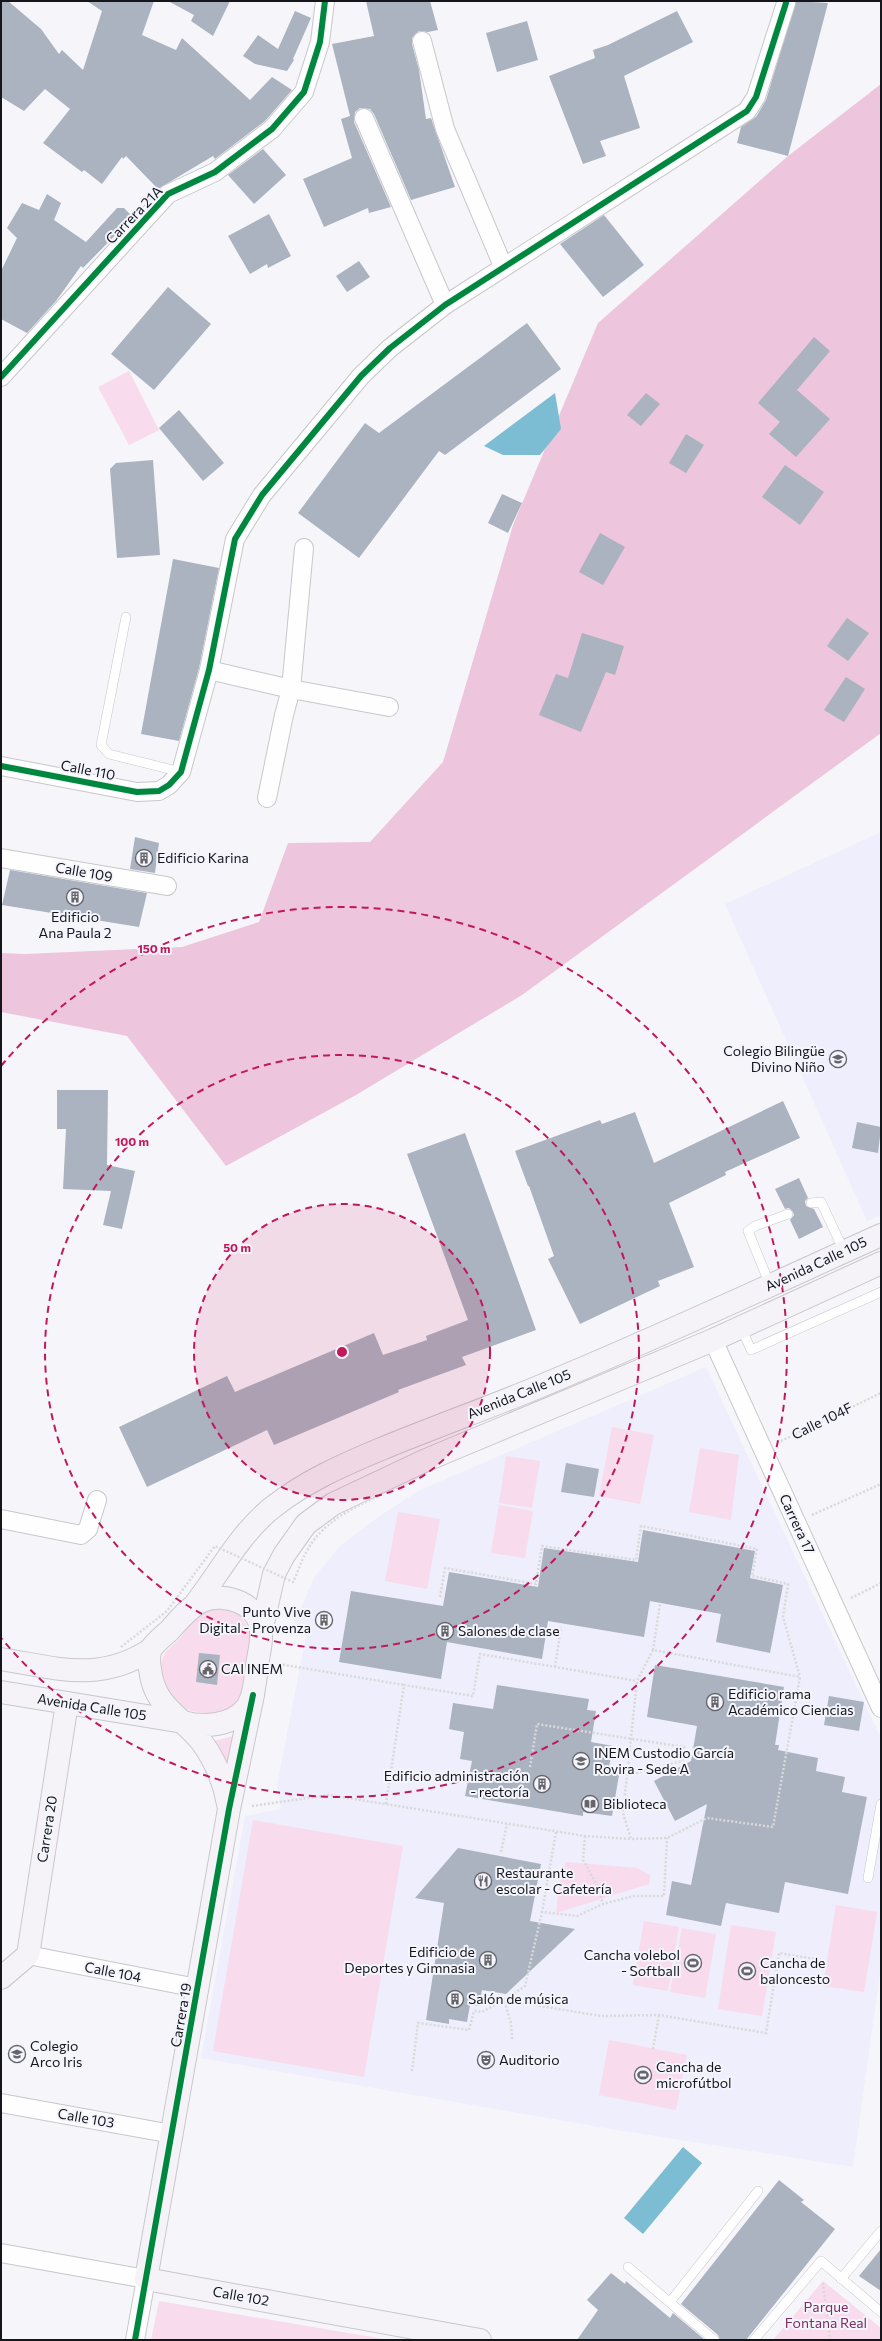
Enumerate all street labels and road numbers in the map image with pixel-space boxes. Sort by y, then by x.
street label: Carrera 21A [102,182,166,247]
street label: Calle 110 [59,756,117,783]
street label: Calle 109 [54,858,114,885]
street label: Avenida Calle 105 [762,1233,869,1295]
street label: Avenida Calle 105 [464,1365,573,1422]
street label: Calle 104F [789,1399,855,1443]
street label: Carrera 17 [776,1491,819,1556]
street label: Avenida Calle 105 [36,1689,148,1724]
street label: Carrera 20 [33,1794,60,1864]
street label: Calle 104 [83,1958,144,1985]
street label: Carrera 19 [166,1981,195,2048]
street label: Calle 103 [56,2104,116,2131]
street label: Calle 102 [212,2282,271,2309]

